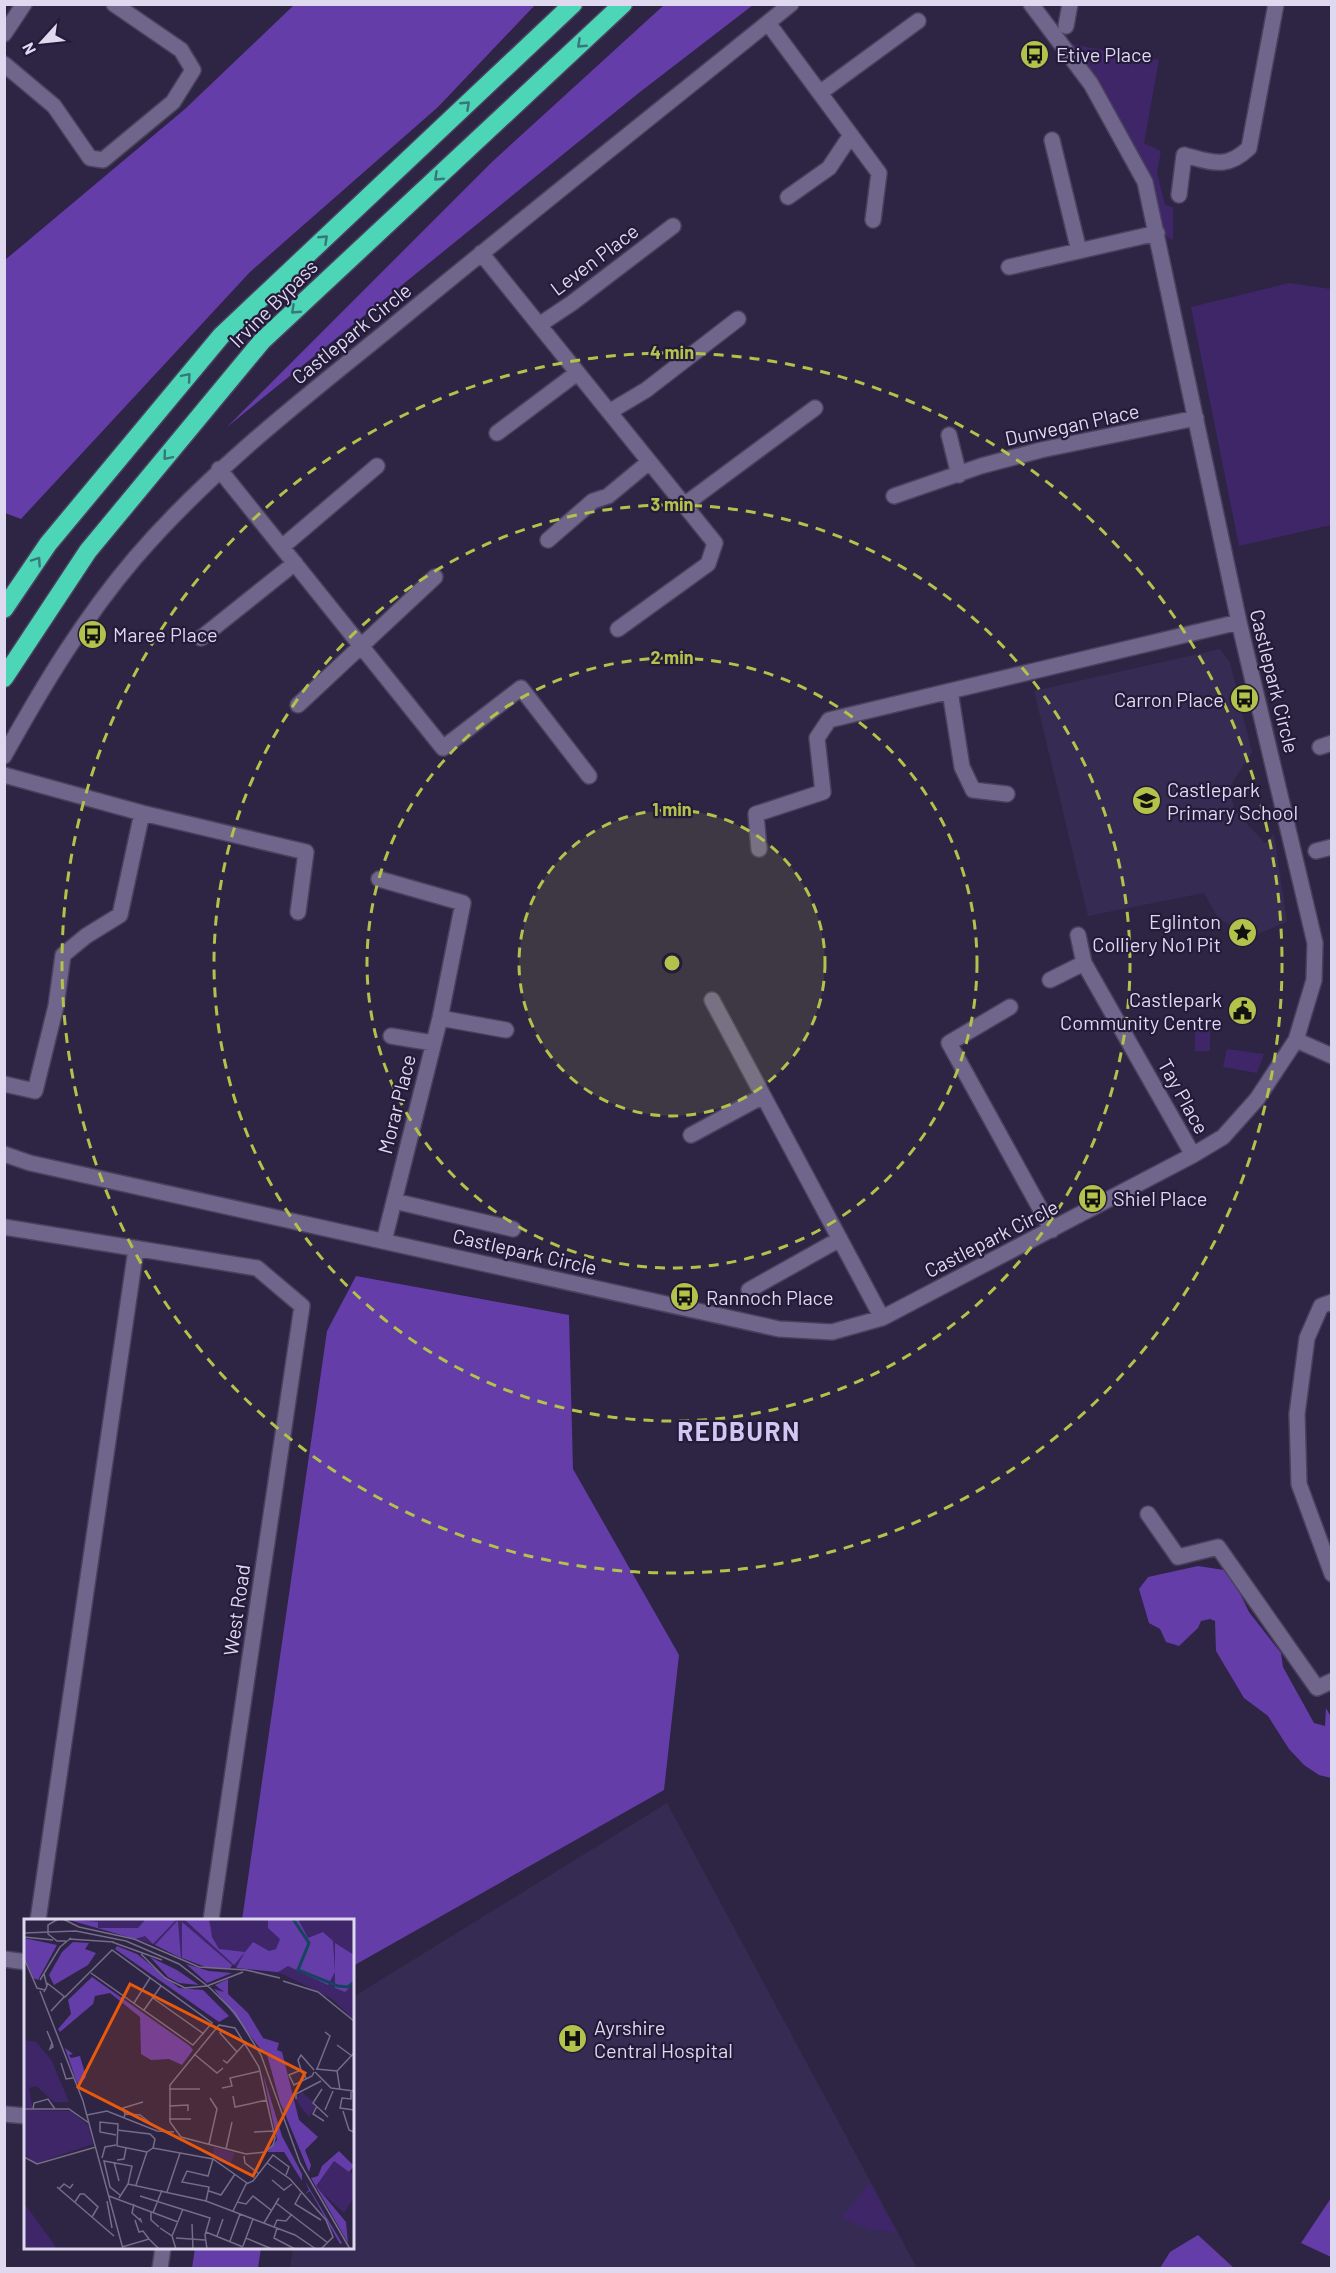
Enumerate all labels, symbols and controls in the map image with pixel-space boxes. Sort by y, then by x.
north arrow [12,12,72,72]
one-way arrow [577,37,588,48]
bus stop icon: Etive Place [1019,38,1051,70]
text: N [17,40,39,58]
place label: Etive Place [1056,42,1152,66]
one-way arrow [459,102,470,113]
one-way arrow [434,170,445,181]
street label: Leven Place [545,218,643,300]
one-way arrow [318,235,328,246]
street label: Irvine Bypass [224,254,322,352]
street label: Castlepark Circle [286,277,416,389]
one-way arrow [292,303,302,314]
text: 4 min [650,341,694,363]
one-way arrow [180,373,191,384]
street label: Dunvegan Place [1003,398,1141,450]
one-way arrow [163,449,174,460]
text: 3 min [651,493,693,515]
one-way arrow [30,556,41,567]
street label: Castlepark Circle [1246,607,1304,755]
bus stop icon: Maree Place [76,618,108,650]
place label: Maree Place [113,622,218,646]
text: 2 min [650,646,694,668]
bus stop icon: Carron Place [1229,683,1261,715]
place label: Carron Place [1114,687,1224,711]
place label: Castlepark Primary School [1167,777,1298,824]
school or university icon: Castlepark Primary School [1130,784,1162,816]
text: 1 min [652,798,692,820]
place label: Eglinton Colliery No1 Pit [1092,909,1221,956]
place icon: Eglinton Colliery No1 Pit [1226,916,1258,948]
centre of rings [662,953,682,973]
place label: Castlepark Community Centre [1060,987,1222,1034]
public building icon: Castlepark Community Centre [1227,994,1259,1026]
street label: Morar Place [372,1052,420,1156]
street label: Tay Place [1154,1054,1214,1138]
bus stop icon: Shiel Place [1076,1182,1108,1214]
place label: Shiel Place [1113,1186,1207,1210]
street label: Castlepark Circle [920,1194,1062,1282]
street label: Castlepark Circle [451,1223,599,1279]
bus stop icon: Rannoch Place [669,1281,701,1313]
place label: Rannoch Place [706,1285,834,1309]
district label: REDBURN [677,1415,801,1446]
street label: West Road [218,1563,254,1657]
inset map [24,1919,354,2249]
place label: Ayrshire Central Hospital [594,2015,733,2062]
hospital icon: Ayrshire Central Hospital [557,2023,589,2055]

